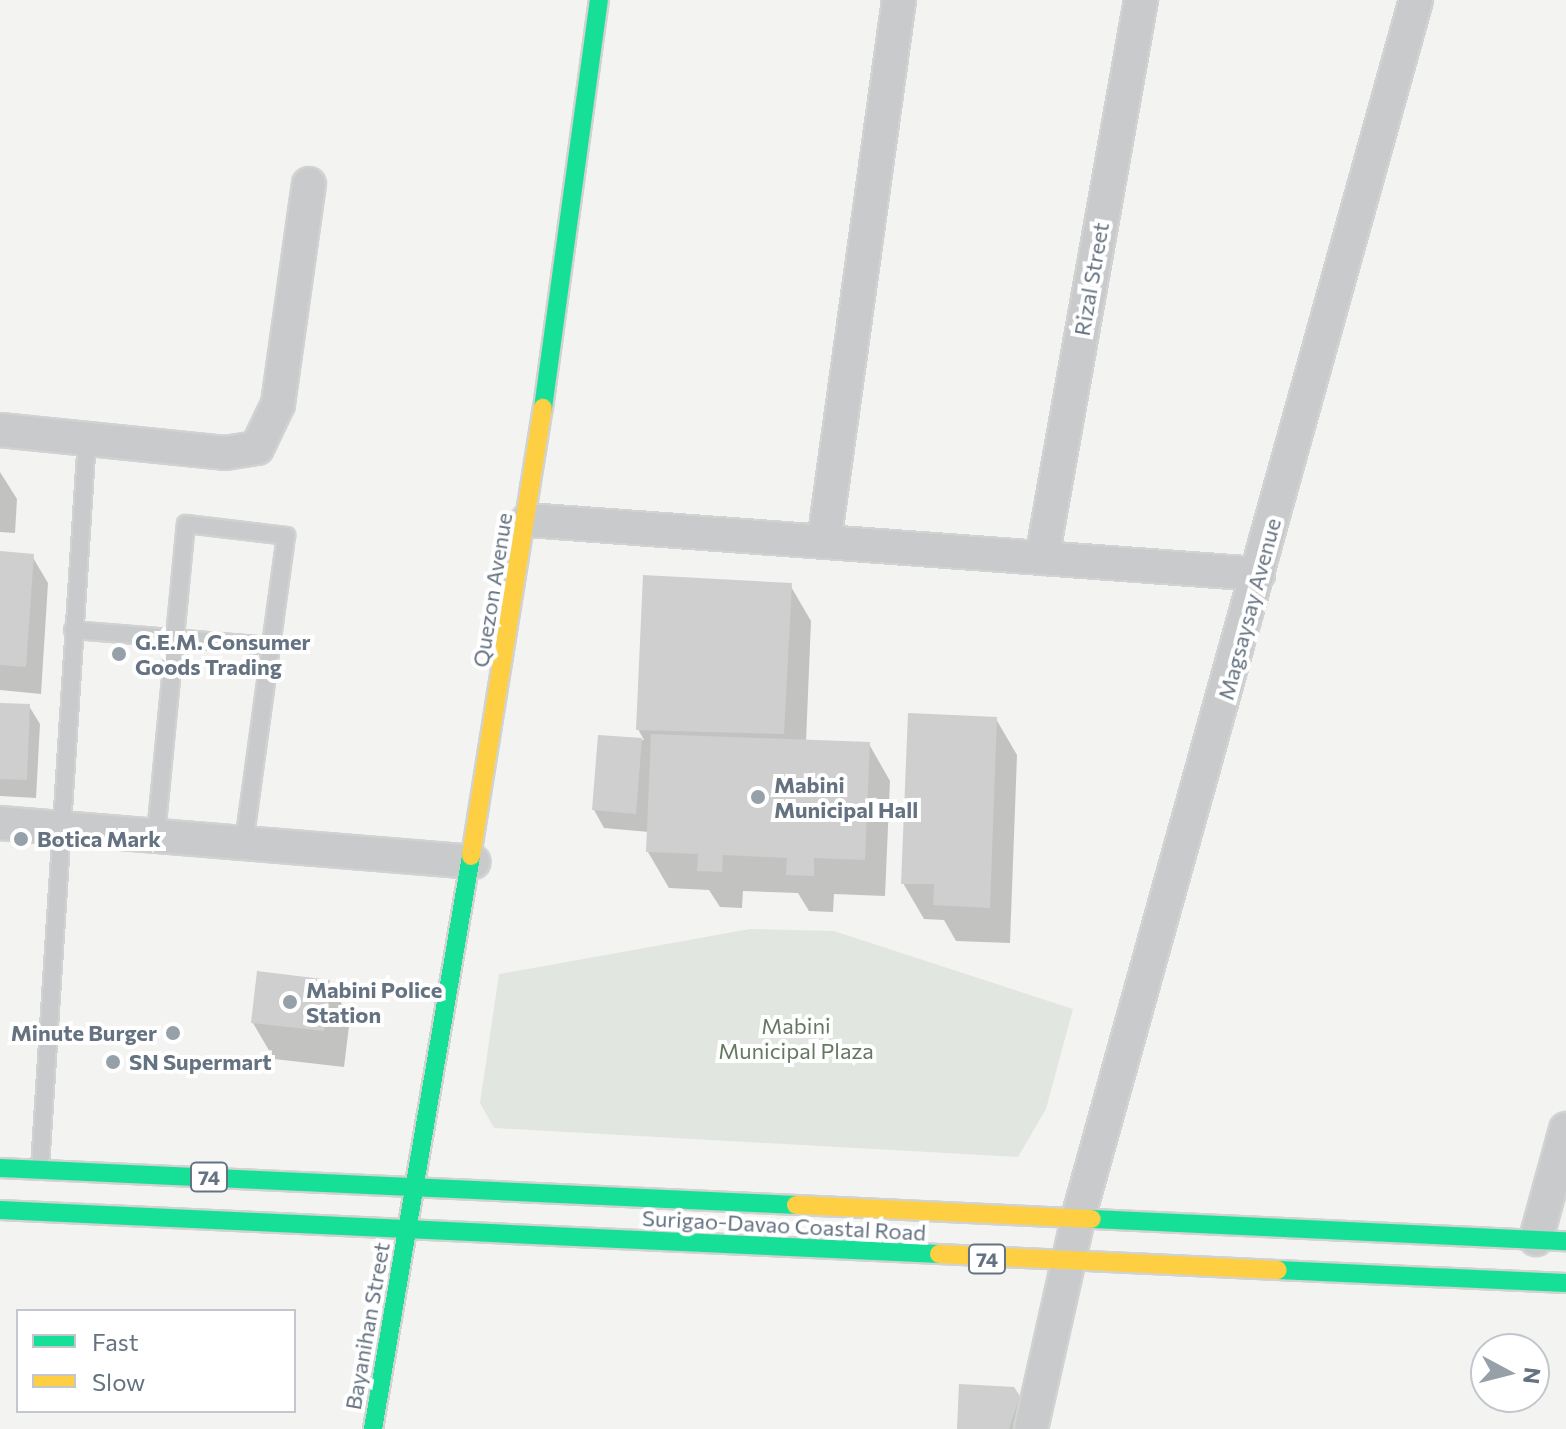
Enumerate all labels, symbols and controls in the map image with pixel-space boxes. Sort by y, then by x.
street label: Rizal Street [1068,220,1114,338]
street label: Quezon Avenue [467,511,517,669]
street label: Magsaysay Avenue [1212,515,1286,703]
place label: G.E.M. Consumer Goods Trading [135,628,311,680]
marker: G.E.M. Consumer Goods Trading [110,645,128,663]
place label: Mabini Municipal Hall [774,771,918,822]
marker: Mabini Municipal Hall [749,788,767,806]
place label: Botica Mark [37,826,161,852]
marker: Botica Mark [12,830,30,848]
place label: Mabini Police Station [306,976,442,1028]
marker: Mabini Police Station [281,993,299,1011]
park label: Mabini Municipal Plaza [718,1012,874,1064]
place label: Minute Burger [11,1020,157,1046]
marker: Minute Burger [164,1024,182,1042]
place label: SN Supermart [129,1049,272,1075]
marker: SN Supermart [104,1053,122,1071]
road number: 74 [189,1161,229,1193]
street label: Surigao-Davao Coastal Road [641,1204,927,1246]
street label: Bayanihan Street [339,1240,395,1412]
road number: 74 [967,1243,1007,1275]
legend [16,1309,296,1413]
text: Fast [92,1327,139,1356]
north arrow [1470,1333,1550,1413]
text: N [1518,1366,1547,1386]
text: Slow [92,1367,145,1396]

